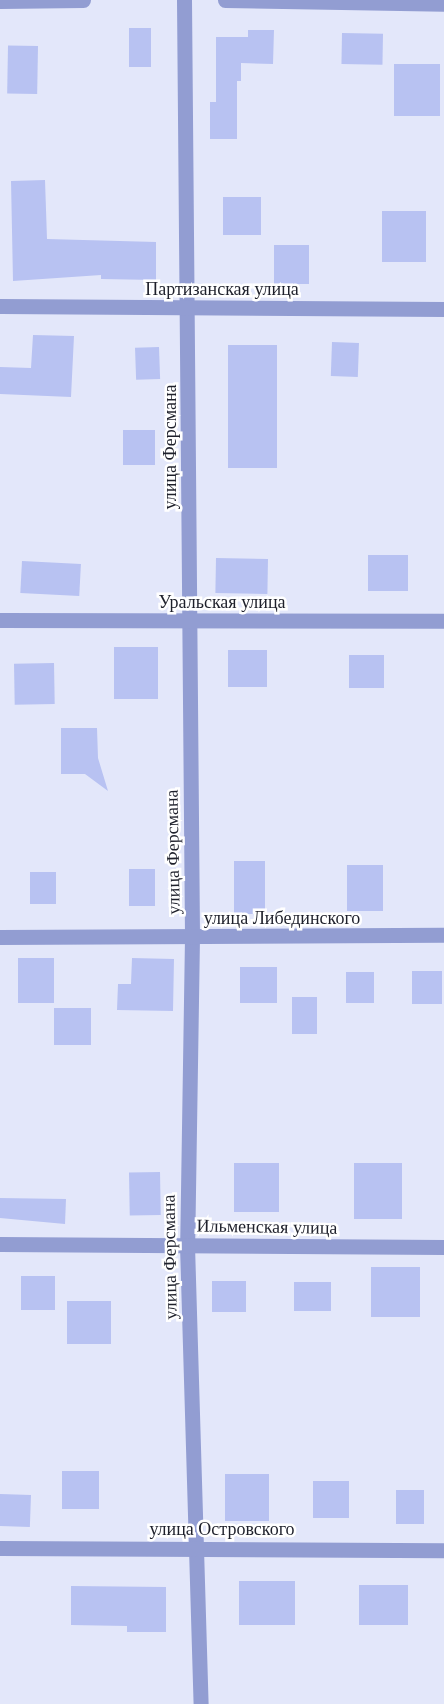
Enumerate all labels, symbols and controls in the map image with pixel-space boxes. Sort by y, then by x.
street label: Партизанская улица [145,278,299,300]
street label: улица Ферсмана [159,384,181,510]
street label: Уральская улица [158,591,286,613]
street label: улица Ферсмана [161,789,185,915]
street label: улица Либединского [204,907,360,929]
street label: улица Ферсмана [158,1194,182,1320]
street label: Ильменская улица [196,1215,338,1239]
street label: улица Островского [149,1518,295,1540]

